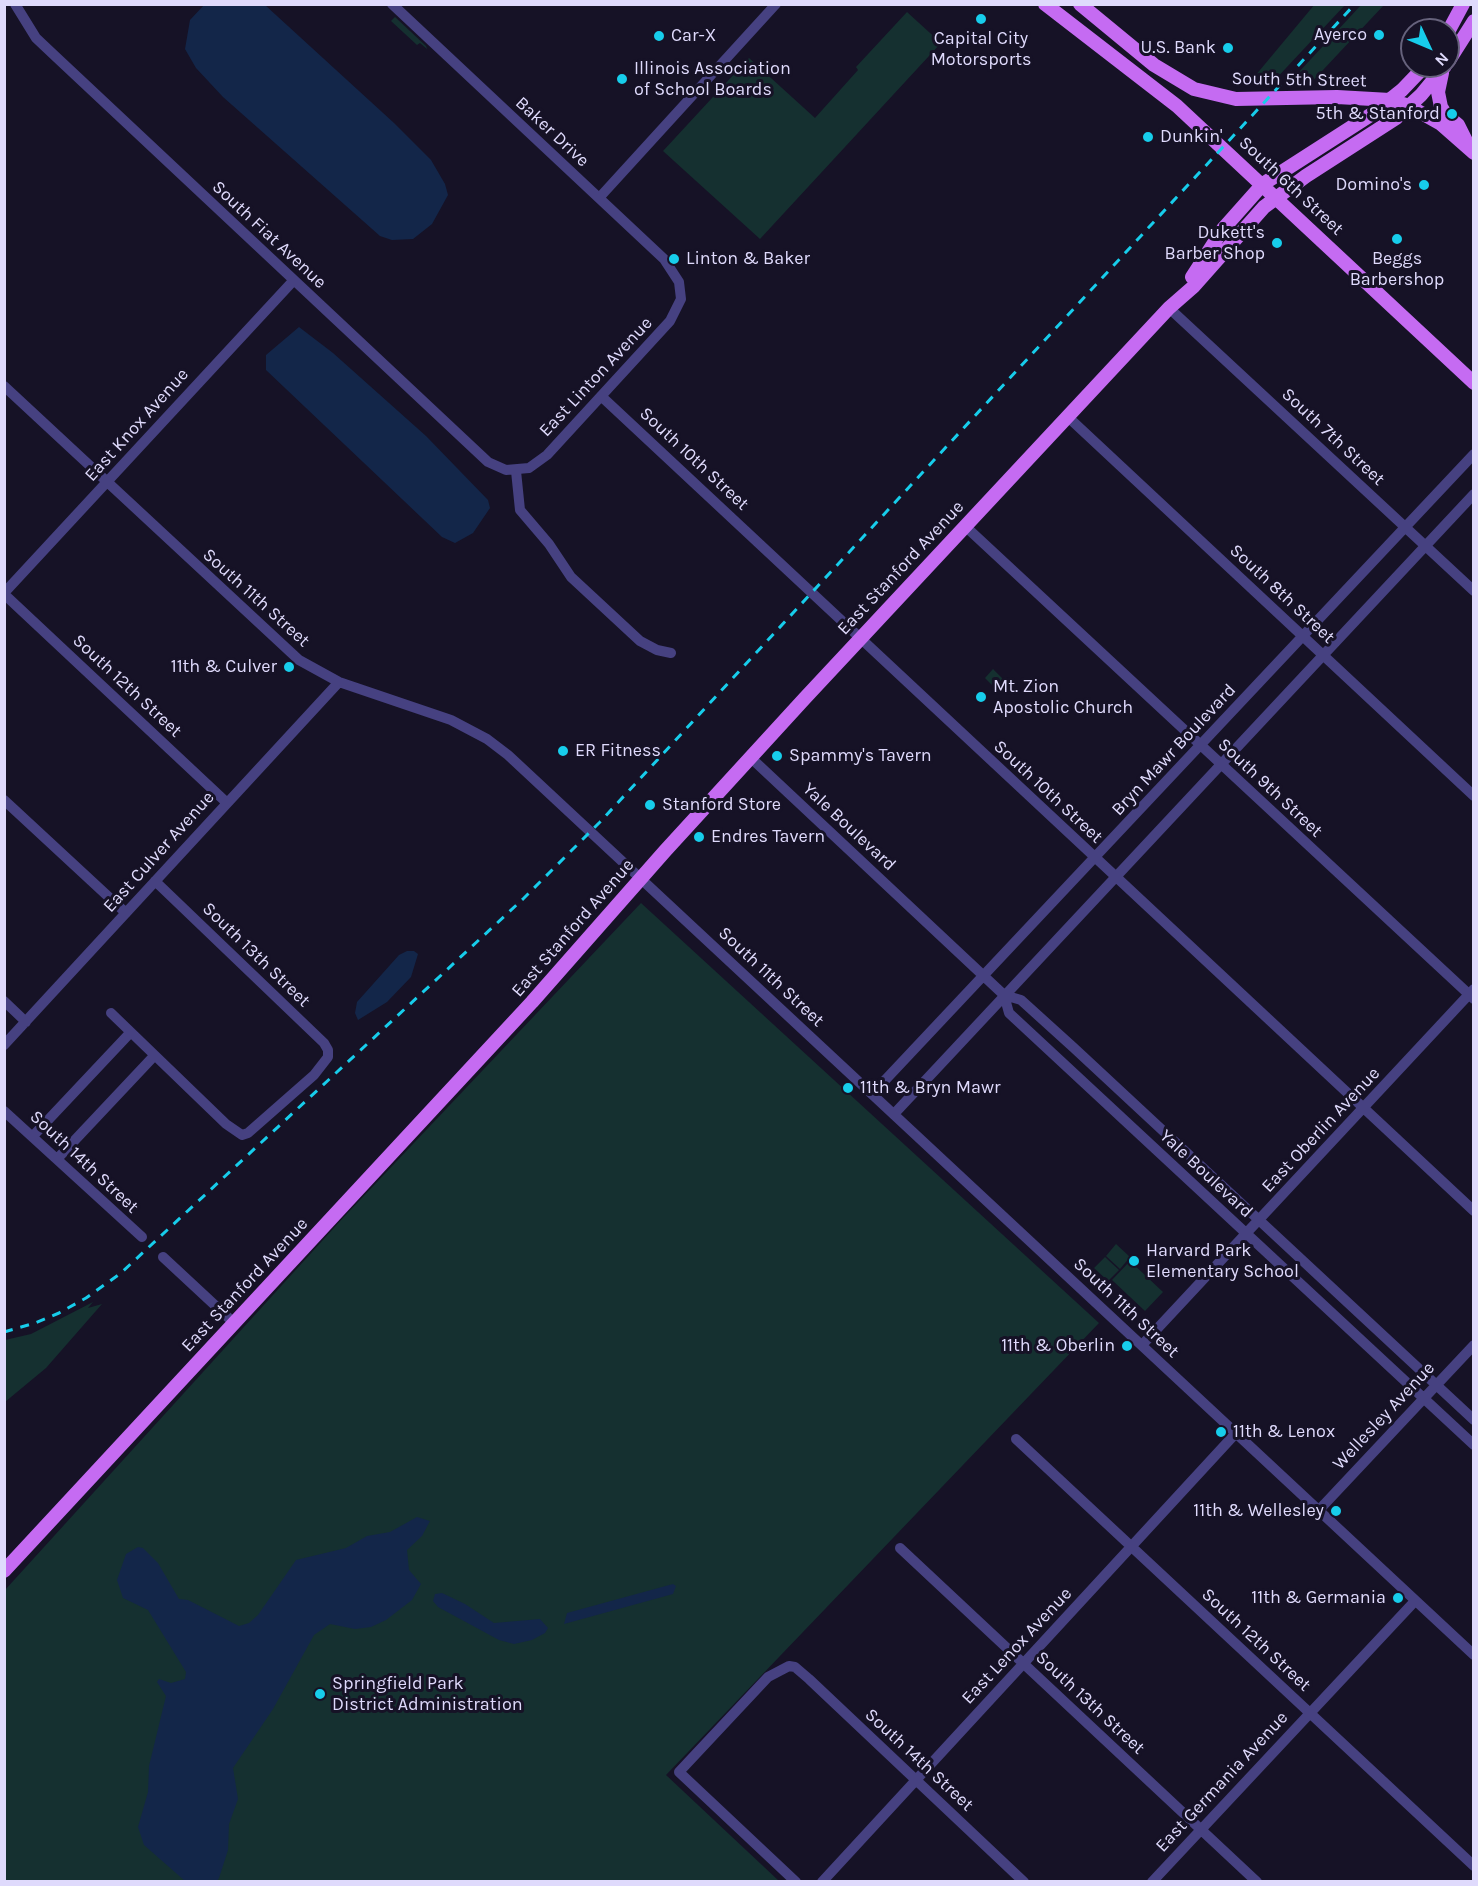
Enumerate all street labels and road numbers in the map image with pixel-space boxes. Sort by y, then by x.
street label: South 5th Street [1231,68,1367,92]
street label: Baker Drive [511,92,593,172]
street label: South 6th Street [1234,132,1348,240]
street label: South Fiat Avenue [207,176,331,294]
street label: East Linton Avenue [535,313,657,441]
street label: East Knox Avenue [81,364,193,486]
street label: South 7th Street [1277,384,1389,490]
street label: South 10th Street [635,403,753,515]
street label: East Stanford Avenue [833,496,969,640]
street label: South 8th Street [1225,540,1339,648]
street label: South 11th Street [198,544,314,652]
street label: South 12th Street [68,630,186,742]
street label: Bryn Mawr Boulevard [1107,680,1241,820]
street label: South 9th Street [1213,734,1327,842]
street label: South 10th Street [989,736,1107,848]
street label: Yale Boulevard [798,778,900,876]
street label: East Culver Avenue [99,787,219,917]
street label: East Stanford Avenue [507,855,639,1001]
street label: South 13th Street [198,898,314,1012]
street label: South 11th Street [714,922,828,1032]
street label: East Oberlin Avenue [1257,1063,1385,1197]
street label: South 14th Street [25,1106,143,1218]
street label: Yale Boulevard [1155,1125,1257,1223]
street label: East Stanford Avenue [177,1213,313,1357]
street label: South 11th Street [1069,1253,1183,1363]
street label: Wellesley Avenue [1328,1358,1440,1474]
street label: East Lenox Avenue [957,1583,1077,1709]
street label: South 12th Street [1197,1584,1315,1696]
street label: South 13th Street [1031,1647,1149,1759]
street label: South 14th Street [860,1704,978,1816]
street label: East Germania Avenue [1151,1707,1293,1857]

